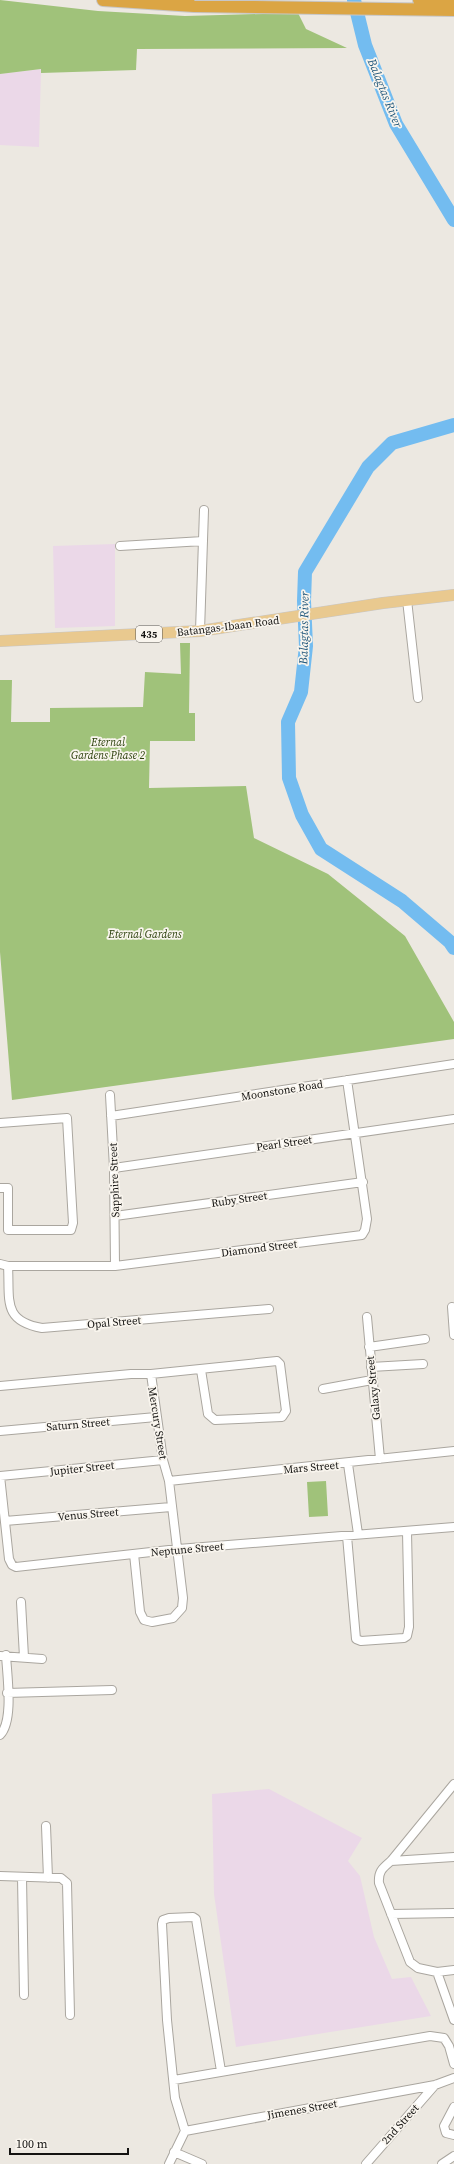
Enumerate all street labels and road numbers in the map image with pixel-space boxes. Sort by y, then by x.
street label: Batangas-Ibaan Road [176,613,281,640]
road number: 435 [136,626,162,642]
street label: Moonstone Road [240,1077,325,1104]
street label: Pearl Street [255,1132,313,1155]
street label: Sapphire Street [106,1142,123,1218]
street label: Ruby Street [210,1188,268,1211]
street label: Diamond Street [220,1236,298,1261]
street label: Opal Street [86,1313,142,1332]
street label: Galaxy Street [363,1355,384,1421]
street label: Mercury Street [144,1386,171,1461]
street label: Saturn Street [46,1414,111,1435]
street label: Jupiter Street [48,1458,115,1479]
street label: Mars Street [283,1458,340,1477]
street label: Venus Street [57,1504,120,1525]
street label: Neptune Street [150,1539,224,1560]
street label: Jimenes Street [265,2096,339,2123]
street label: 2nd Street [378,2101,423,2148]

